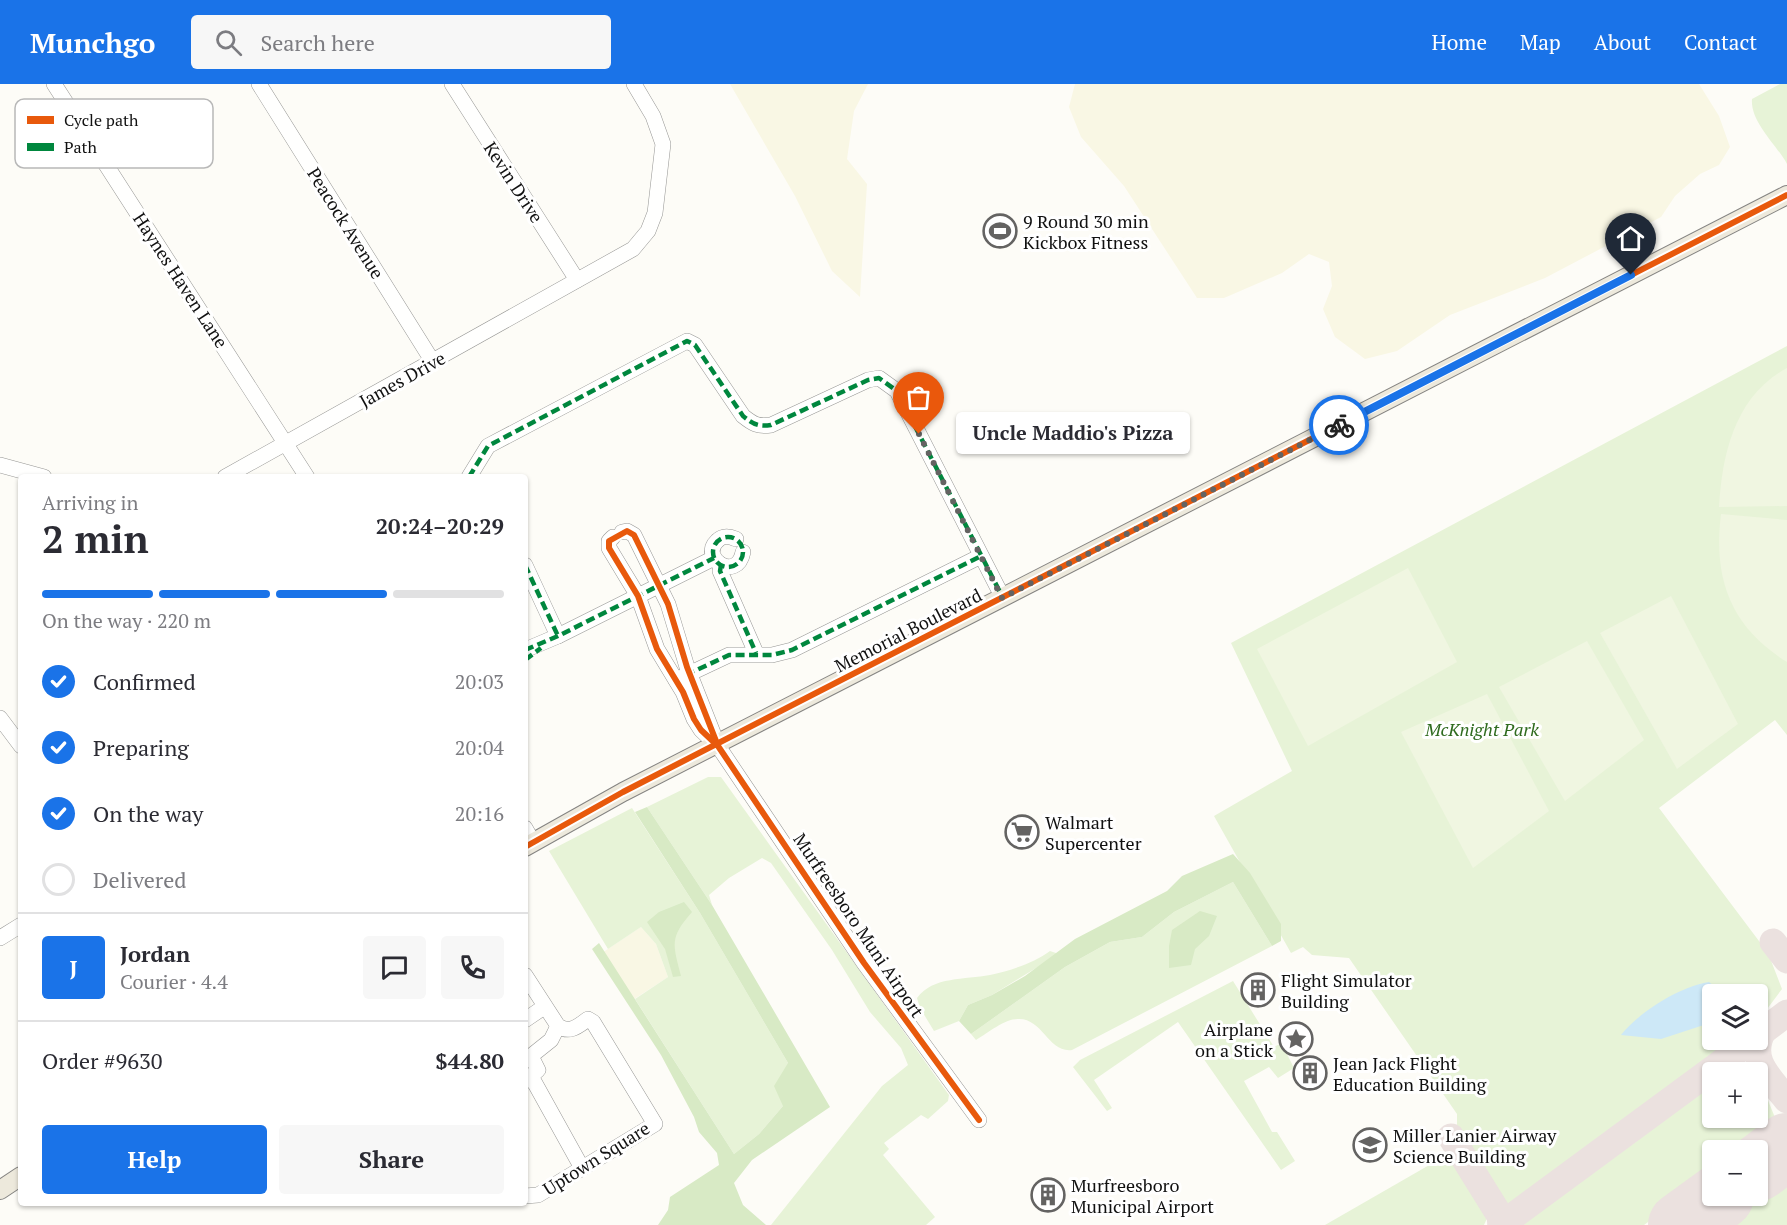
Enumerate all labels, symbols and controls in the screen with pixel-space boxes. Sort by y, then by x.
search box [191,15,611,69]
text: Munchgo [30,24,155,61]
icon: search [212,26,245,59]
text: Search here [260,28,375,57]
text: Home [1431,28,1487,56]
text: Map [1520,28,1561,56]
text: About [1594,28,1651,56]
text: Contact [1684,28,1757,56]
legend [15,99,213,168]
text: Cycle path [64,109,139,131]
text: Path [64,136,98,158]
street label: Kevin Drive [479,137,549,227]
street label: Peacock Avenue [302,163,390,283]
street label: Haynes Haven Lane [128,208,234,352]
place label: 9 Round 30 min Kickbox Fitness [1023,209,1149,254]
sports icon: 9 Round 30 min Kickbox Fitness [982,213,1018,249]
pin [1605,213,1656,275]
icon: home [1614,222,1647,255]
street label: James Drive [355,345,449,413]
pin [893,372,944,434]
icon: bag [902,381,935,414]
courier [1309,395,1369,455]
icon: bike [1323,409,1356,442]
callout: Uncle Maddio's Pizza [955,413,1189,455]
text: Uncle Maddio's Pizza [973,419,1173,446]
text: Arriving in [42,489,138,516]
text: 20:24–20:29 [376,511,504,540]
text: 2 min [42,512,149,564]
street label: Memorial Boulevard [830,583,986,677]
text: On the way · 220 m [42,607,211,634]
icon: check [42,665,75,698]
text: Confirmed [93,667,196,696]
text: 20:03 [455,668,504,695]
park label: McKnight Park [1424,717,1539,741]
icon: check [42,731,75,764]
text: Preparing [93,733,189,762]
text: 20:04 [455,734,504,761]
icon: check [42,797,75,830]
text: On the way [93,799,203,828]
text: 20:16 [455,800,504,827]
place label: Walmart Supercenter [1045,810,1142,855]
supermarket icon: Walmart Supercenter [1004,814,1040,850]
street label: Murfreesboro Muni Airport [788,828,930,1022]
text: Delivered [93,865,186,894]
button: chat [363,936,426,999]
button: phone [441,936,504,999]
text: Jordan [120,939,190,968]
text: J [69,953,78,982]
text: Courier · 4.4 [120,968,228,995]
place label: Flight Simulator Building [1281,968,1412,1013]
building icon: Flight Simulator Building [1240,972,1276,1008]
map controls [1702,984,1768,1206]
button: layers [1702,984,1768,1050]
place label: Airplane on a Stick [1195,1017,1274,1062]
place icon: Airplane on a Stick [1278,1021,1314,1057]
text: Order #9630 [42,1046,162,1075]
text: $44.80 [435,1046,504,1075]
place label: Jean Jack Flight Education Building [1333,1051,1487,1096]
building icon: Jean Jack Flight Education Building [1292,1055,1328,1091]
button: + [1702,1062,1768,1128]
street label: Uptown Square [538,1116,654,1200]
place label: Miller Lanier Airway Science Building [1393,1123,1557,1168]
button: Help [42,1125,267,1194]
button: Share [279,1125,504,1194]
school or university icon: Miller Lanier Airway Science Building [1352,1127,1388,1163]
button: − [1702,1140,1768,1206]
place label: Murfreesboro Municipal Airport [1071,1173,1214,1218]
building icon: Murfreesboro Municipal Airport [1030,1177,1066,1213]

